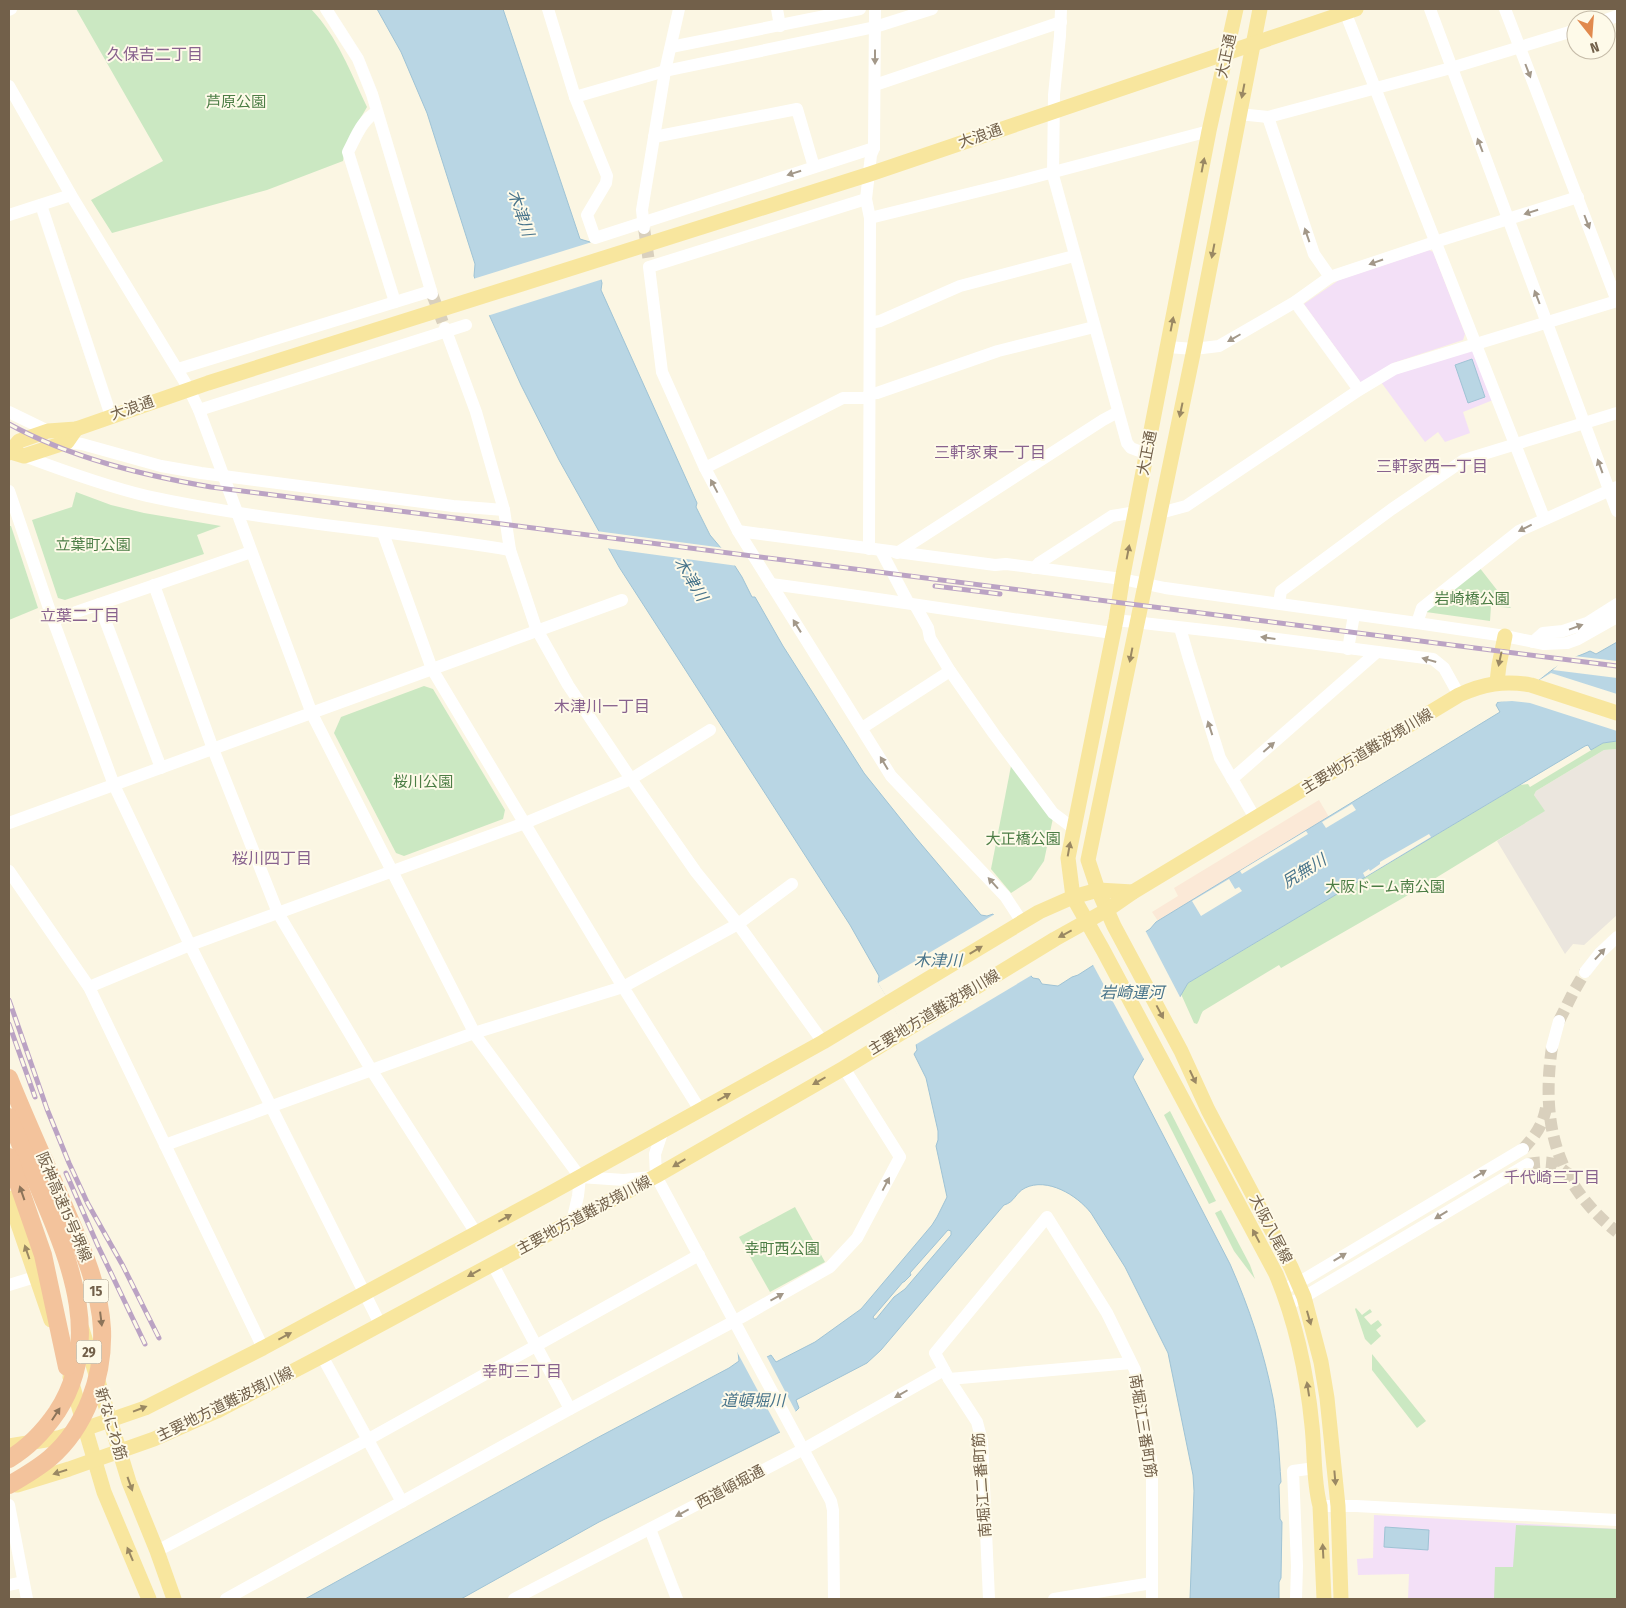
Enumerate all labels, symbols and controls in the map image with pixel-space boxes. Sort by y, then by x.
north arrow [1566,10,1616,60]
street label: 大正通 [1213,32,1239,80]
text: N [1588,38,1601,56]
district label: 久保吉二丁目 [107,45,203,64]
one-way arrow [871,50,879,66]
one-way arrow [1524,64,1532,79]
one-way arrow [1239,84,1247,100]
park label: 芦原公園 [206,93,266,111]
street label: 大浪通 [956,120,1004,152]
one-way arrow [1476,137,1484,152]
one-way arrow [1199,156,1207,172]
one-way arrow [786,169,801,177]
water label: 木津川 [504,187,538,241]
one-way arrow [1523,208,1538,216]
one-way arrow [1583,215,1591,230]
one-way arrow [1303,227,1310,242]
one-way arrow [1209,243,1217,259]
one-way arrow [1369,258,1384,266]
one-way arrow [1533,290,1541,304]
one-way arrow [1169,316,1177,332]
one-way arrow [1227,333,1241,342]
street label: 大浪通 [108,392,156,424]
one-way arrow [1177,403,1185,419]
street label: 大正通 [1134,429,1160,477]
district label: 三軒家東一丁目 [934,443,1046,462]
district label: 三軒家西一丁目 [1376,457,1488,476]
one-way arrow [1596,458,1603,473]
one-way arrow [710,479,718,493]
one-way arrow [1517,524,1532,532]
park label: 立葉町公園 [55,536,131,554]
one-way arrow [1124,544,1132,560]
water label: 木津川 [670,554,713,606]
park label: 岩崎橋公園 [1434,590,1510,608]
district label: 立葉二丁目 [40,606,120,625]
one-way arrow [793,619,802,632]
one-way arrow [1569,623,1584,631]
one-way arrow [1260,634,1276,642]
one-way arrow [1127,648,1135,663]
one-way arrow [1496,652,1504,667]
one-way arrow [1421,656,1436,664]
district label: 木津川一丁目 [554,697,650,716]
street label: 主要地方道難波境川線 [1298,705,1436,797]
one-way arrow [1206,720,1214,735]
one-way arrow [1263,742,1275,753]
one-way arrow [879,757,888,770]
park label: 桜川公園 [393,773,453,791]
park label: 大正橋公園 [985,830,1061,848]
one-way arrow [1066,841,1074,857]
district label: 桜川四丁目 [232,849,312,868]
water label: 尻無川 [1279,849,1331,892]
one-way arrow [987,878,999,890]
park label: 大阪ドーム南公園 [1325,878,1445,896]
one-way arrow [1057,930,1072,938]
one-way arrow [970,945,983,954]
one-way arrow [1594,948,1606,960]
water label: 木津川 [914,951,964,970]
street label: 主要地方道難波境川線 [865,966,1003,1058]
water label: 岩崎運河 [1100,983,1167,1002]
one-way arrow [1156,1005,1164,1020]
one-way arrow [1189,1070,1197,1084]
one-way arrow [813,1077,826,1086]
one-way arrow [716,1093,731,1101]
street label: 阪神高速15号堺線 [33,1149,95,1265]
one-way arrow [672,1158,685,1167]
district label: 千代崎三丁目 [1504,1168,1600,1187]
one-way arrow [1474,1170,1487,1179]
street label: 主要地方道難波境川線 [514,1172,654,1258]
one-way arrow [882,1177,890,1191]
one-way arrow [18,1185,25,1200]
street label: 大阪八尾線 [1246,1191,1296,1267]
one-way arrow [1434,1210,1447,1219]
one-way arrow [497,1214,512,1222]
one-way arrow [1252,1229,1260,1243]
park label: 幸町西公園 [744,1240,820,1258]
one-way arrow [23,1244,30,1259]
one-way arrow [1334,1253,1347,1262]
one-way arrow [467,1269,482,1277]
road number: 15 [84,1280,108,1302]
one-way arrow [770,1293,783,1302]
one-way arrow [1305,1310,1313,1325]
one-way arrow [97,1311,105,1327]
one-way arrow [277,1332,292,1340]
road number: 29 [76,1340,102,1364]
district label: 幸町三丁目 [482,1362,562,1381]
street label: 主要地方道難波境川線 [154,1363,296,1445]
street label: 南堀江三番町筋 [1126,1373,1160,1479]
one-way arrow [1303,1381,1311,1397]
street label: 新なにわ筋 [91,1385,131,1463]
one-way arrow [895,1389,908,1398]
water label: 道頓堀川 [721,1391,787,1410]
one-way arrow [132,1405,147,1412]
one-way arrow [51,1407,61,1420]
street label: 南堀江二番町筋 [969,1432,995,1538]
street label: 西道頓堀通 [693,1461,767,1513]
one-way arrow [53,1468,68,1476]
one-way arrow [1331,1470,1339,1486]
one-way arrow [126,1477,134,1492]
one-way arrow [674,1509,689,1517]
one-way arrow [1318,1542,1326,1558]
one-way arrow [126,1546,134,1561]

